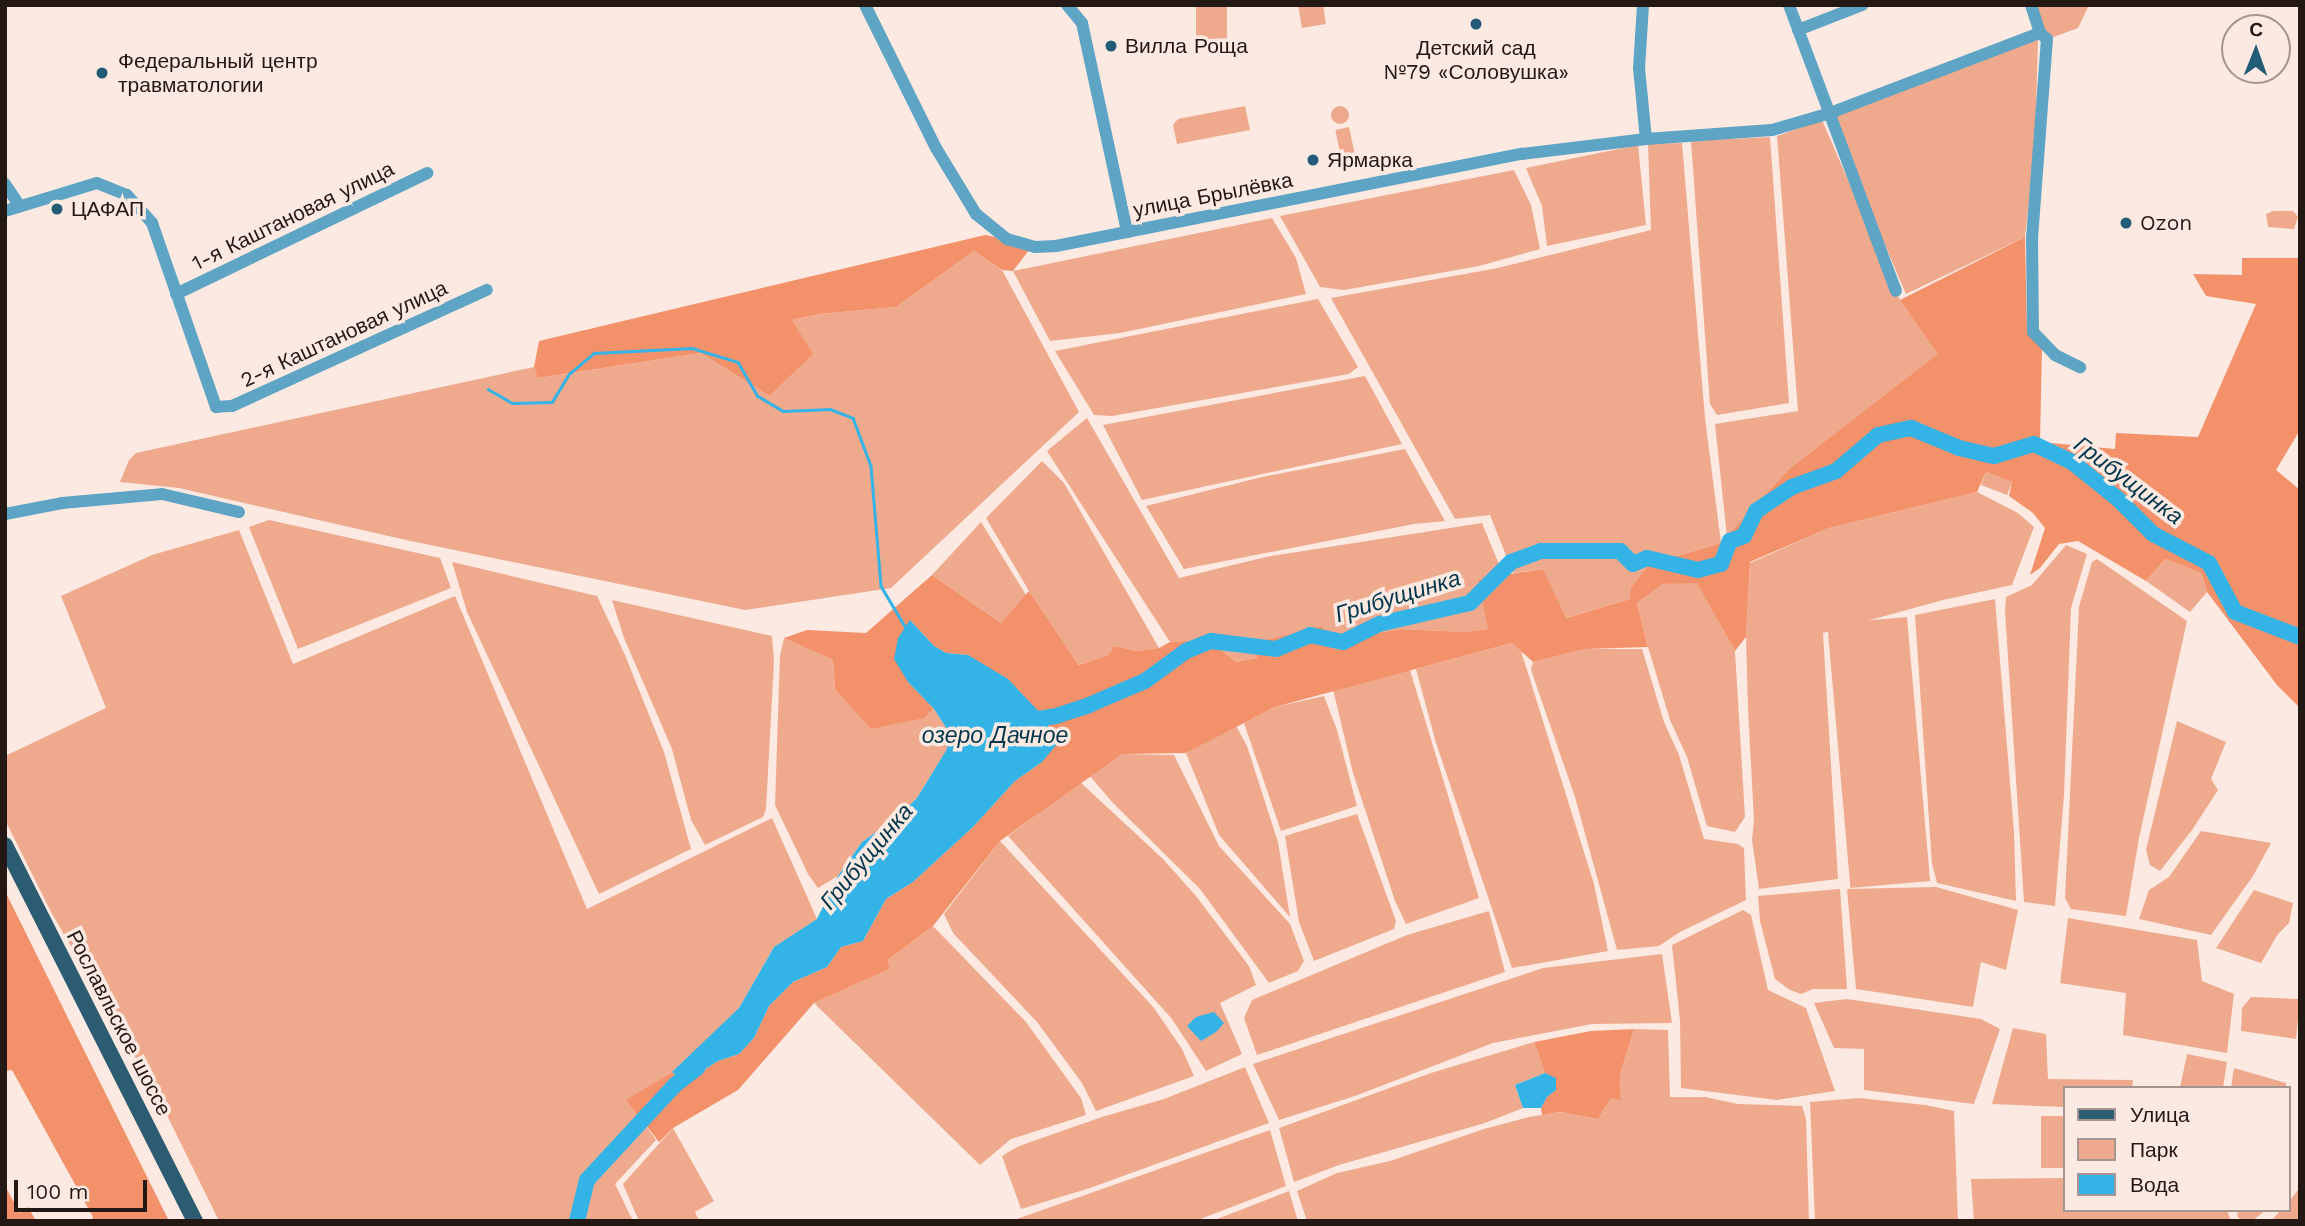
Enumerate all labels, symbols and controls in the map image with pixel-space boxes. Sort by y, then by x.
north arrow [2221,14,2291,84]
marker: Детский сад №79 «Соловушка» [1468,16,1484,32]
text: С [2249,18,2263,41]
place label: Вилла Роща [1125,33,1248,59]
place label: Детский сад №79 «Соловушка» [1383,35,1569,85]
marker: Вилла Роща [1103,38,1119,54]
place label: Федеральный центр травматологии [118,48,318,98]
marker: Федеральный центр травматологии [92,63,112,83]
place label: Ярмарка [1327,147,1413,173]
marker: Ярмарка [1305,152,1321,168]
street label: 1-я Каштановая улица [188,156,398,276]
street label: улица Брылёвка [1131,167,1295,223]
place label: ЦАФАП [71,196,144,222]
marker: ЦАФАП [49,201,65,217]
place label: Ozon [2140,210,2192,236]
marker: Ozon [2118,215,2134,231]
street label: 2-я Каштановая улица [237,275,451,393]
water label: Грибущинка [2068,431,2188,531]
water label: Грибущинка [1332,565,1464,629]
water label: озеро Дачное [922,722,1068,750]
water label: Грибущинка [815,798,919,916]
street label: Рославльское шоссе [61,926,177,1120]
legend [2064,1086,2291,1212]
text: Улица [2130,1102,2190,1127]
text: Парк [2130,1137,2178,1162]
scale bar [18,1166,150,1210]
text: Вода [2130,1172,2179,1197]
text: 100 m [27,1179,89,1204]

